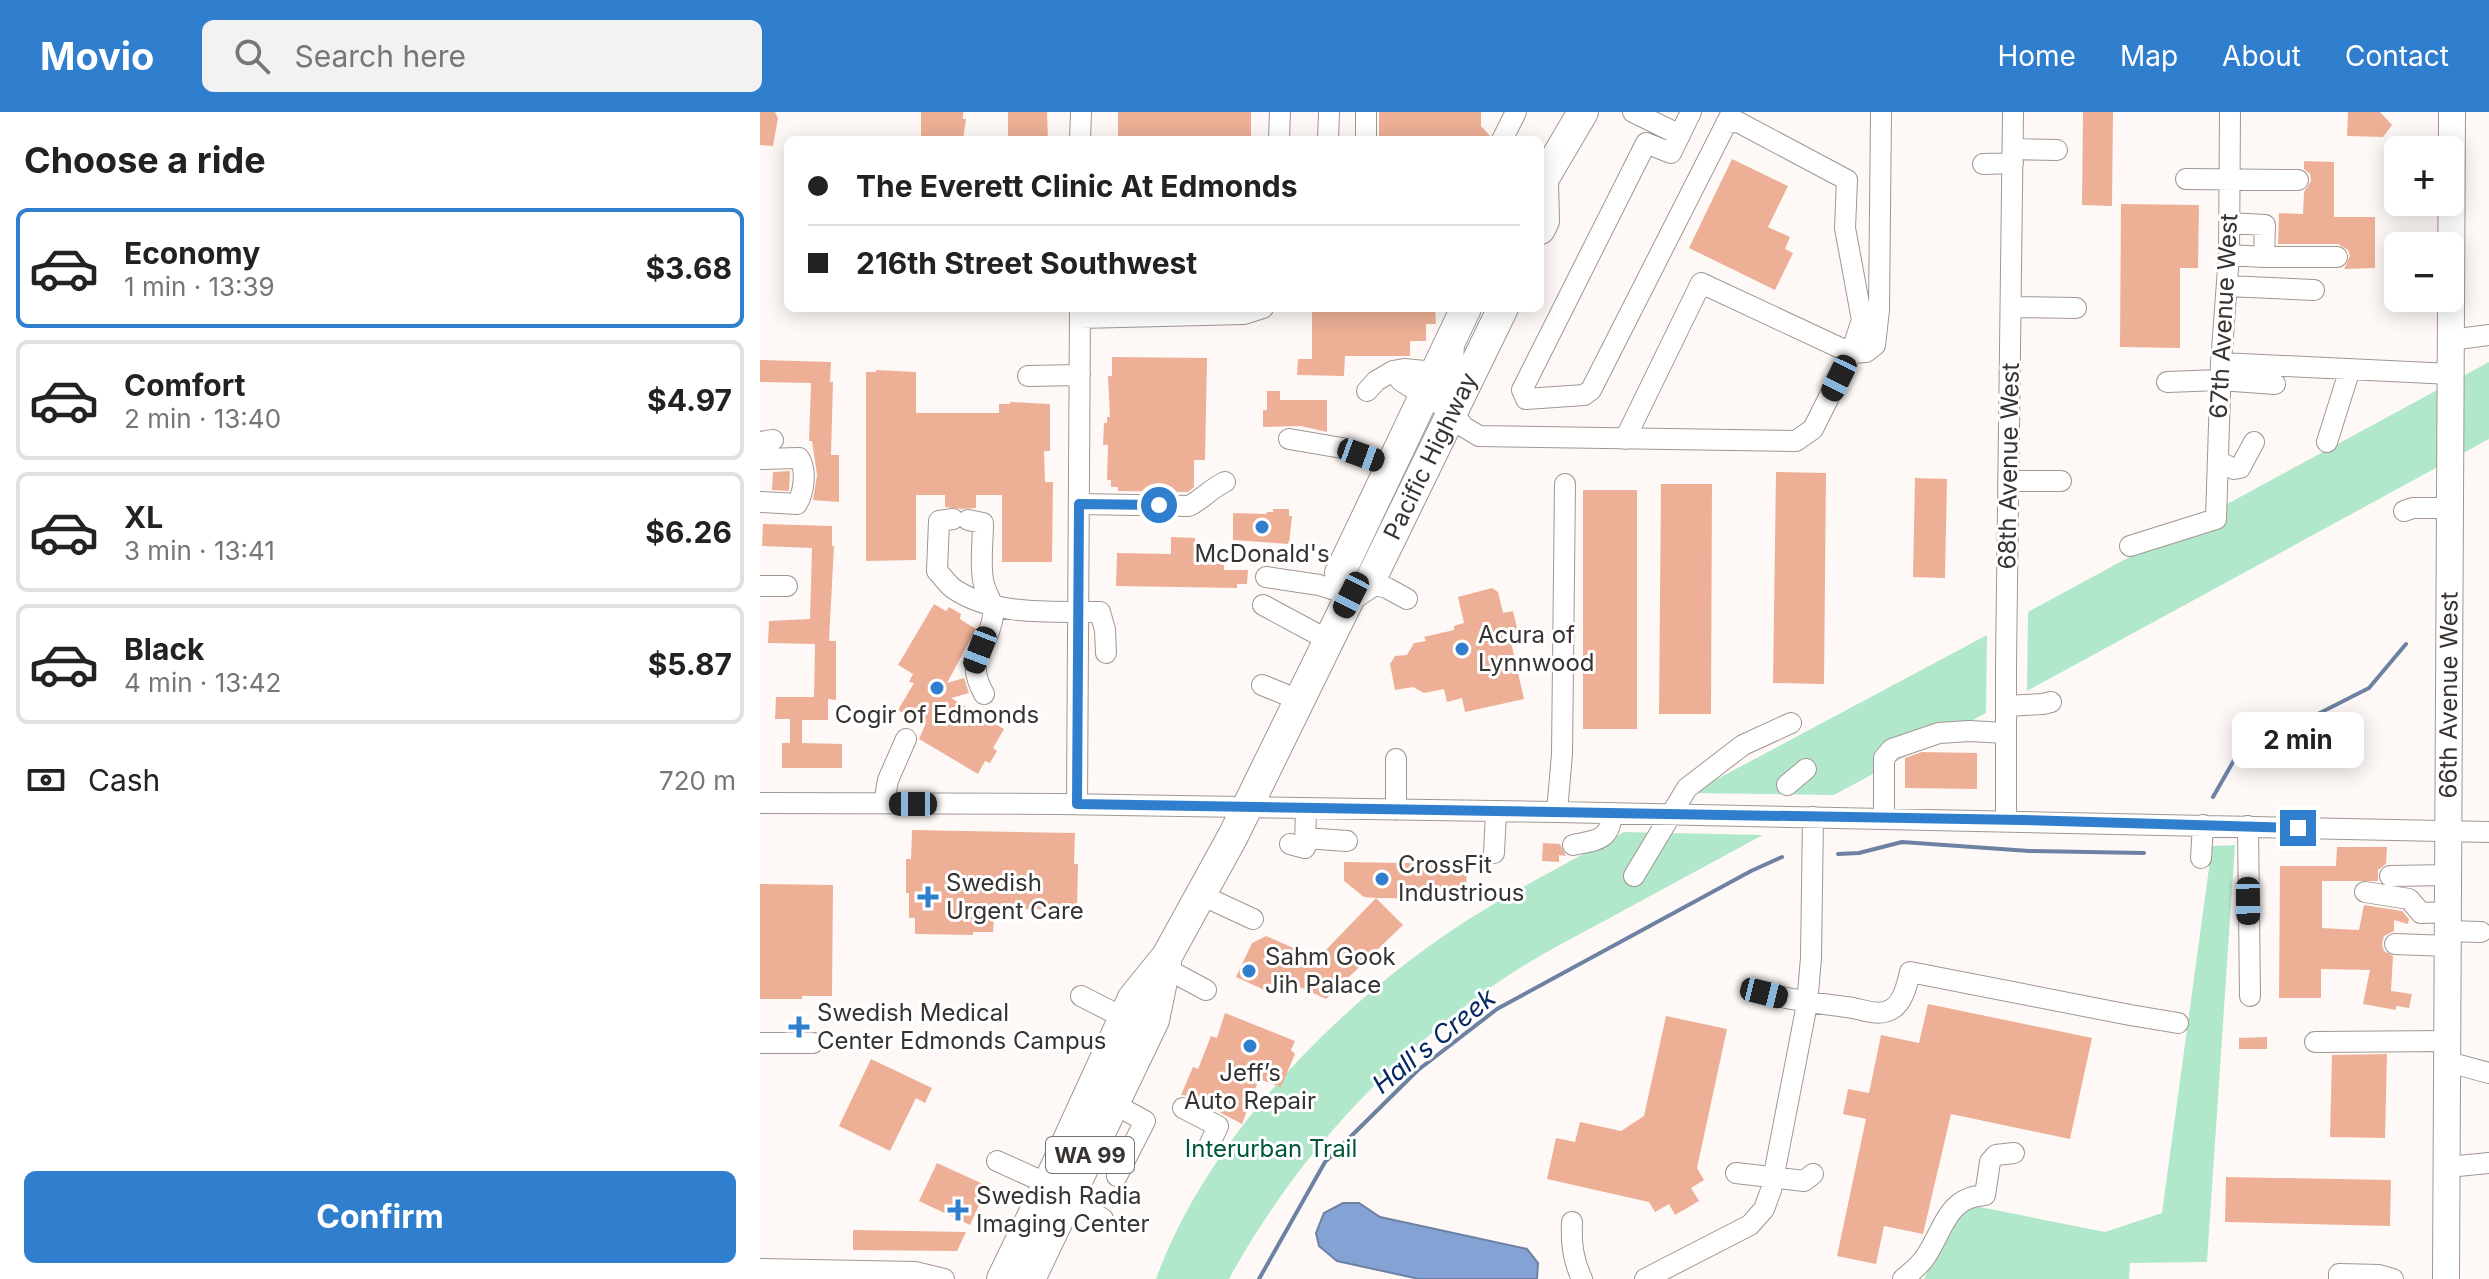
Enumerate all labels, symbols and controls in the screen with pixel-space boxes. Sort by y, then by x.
search box [202,20,762,92]
text: Movio [40,33,154,79]
icon: search [230,34,274,78]
text: Search here [294,38,466,74]
text: Home [1997,39,2076,73]
text: Map [2120,39,2178,73]
text: About [2222,39,2301,73]
text: Contact [2345,39,2449,73]
map controls [2384,136,2464,312]
button: + [2384,136,2464,216]
text: Choose a ride [24,138,266,182]
text: The Everett Clinic At Edmonds [856,168,1298,204]
street label: 67th Avenue West [2204,213,2243,419]
icon: car [28,232,100,304]
button: − [2384,232,2464,312]
text: Economy [124,235,260,271]
text: 216th Street Southwest [856,245,1197,281]
text: $3.68 [645,250,732,286]
text: 1 min · 13:39 [124,271,275,302]
car [1818,351,1860,405]
street label: 68th Avenue West [1992,362,2025,569]
icon: car [28,364,100,436]
text: Comfort [124,367,245,403]
street label: Pacific Highway [1377,368,1483,544]
text: $4.97 [647,382,732,418]
text: 2 min · 13:40 [124,403,281,434]
car [1334,436,1388,474]
route start [1141,487,1177,523]
icon: car [28,496,100,568]
text: XL [124,499,163,535]
text: $6.26 [645,514,732,550]
marker: McDonald's [1253,518,1271,536]
text: 3 min · 13:41 [124,535,275,566]
place label: McDonald's [1194,539,1330,568]
car [1329,568,1373,622]
street label: 66th Avenue West [2433,591,2464,798]
place label: Acura of Lynnwood [1478,620,1594,677]
car [960,623,1000,677]
icon: car [28,628,100,700]
text: Black [124,631,204,667]
marker: Acura of Lynnwood [1453,640,1471,658]
text: $5.87 [648,646,732,682]
text: 4 min · 13:42 [124,667,281,698]
marker: Cogir of Edmonds [928,679,946,697]
place label: Cogir of Edmonds [835,700,1039,729]
callout: 2 min [2232,712,2364,768]
text: 2 min [2263,724,2333,755]
icon: cash [24,758,68,802]
text: Cash [88,762,160,798]
text: 720 m [659,765,736,796]
car [889,792,937,816]
route end [2280,810,2316,846]
place label: CrossFit Industrious [1398,850,1525,907]
place label: Swedish Urgent Care [946,868,1084,925]
marker: CrossFit Industrious [1373,870,1391,888]
car [2236,877,2260,925]
marker: Swedish Urgent Care [917,886,939,908]
place label: Sahm Gook Jih Palace [1265,942,1396,999]
marker: Sahm Gook Jih Palace [1240,962,1258,980]
car [1738,976,1790,1010]
water label: Hall's Creek [1366,981,1502,1100]
place label: Swedish Medical Center Edmonds Campus [817,998,1107,1055]
marker: Swedish Medical Center Edmonds Campus [788,1016,810,1038]
marker: Jeff’s Auto Repair [1241,1037,1259,1055]
place label: Jeff’s Auto Repair [1184,1058,1316,1115]
park label: Interurban Trail [1185,1134,1357,1163]
road number: WA 99 [1046,1137,1134,1173]
button: Confirm [24,1171,736,1263]
place label: Swedish Radia Imaging Center [976,1181,1149,1238]
marker: Swedish Radia Imaging Center [947,1199,969,1221]

